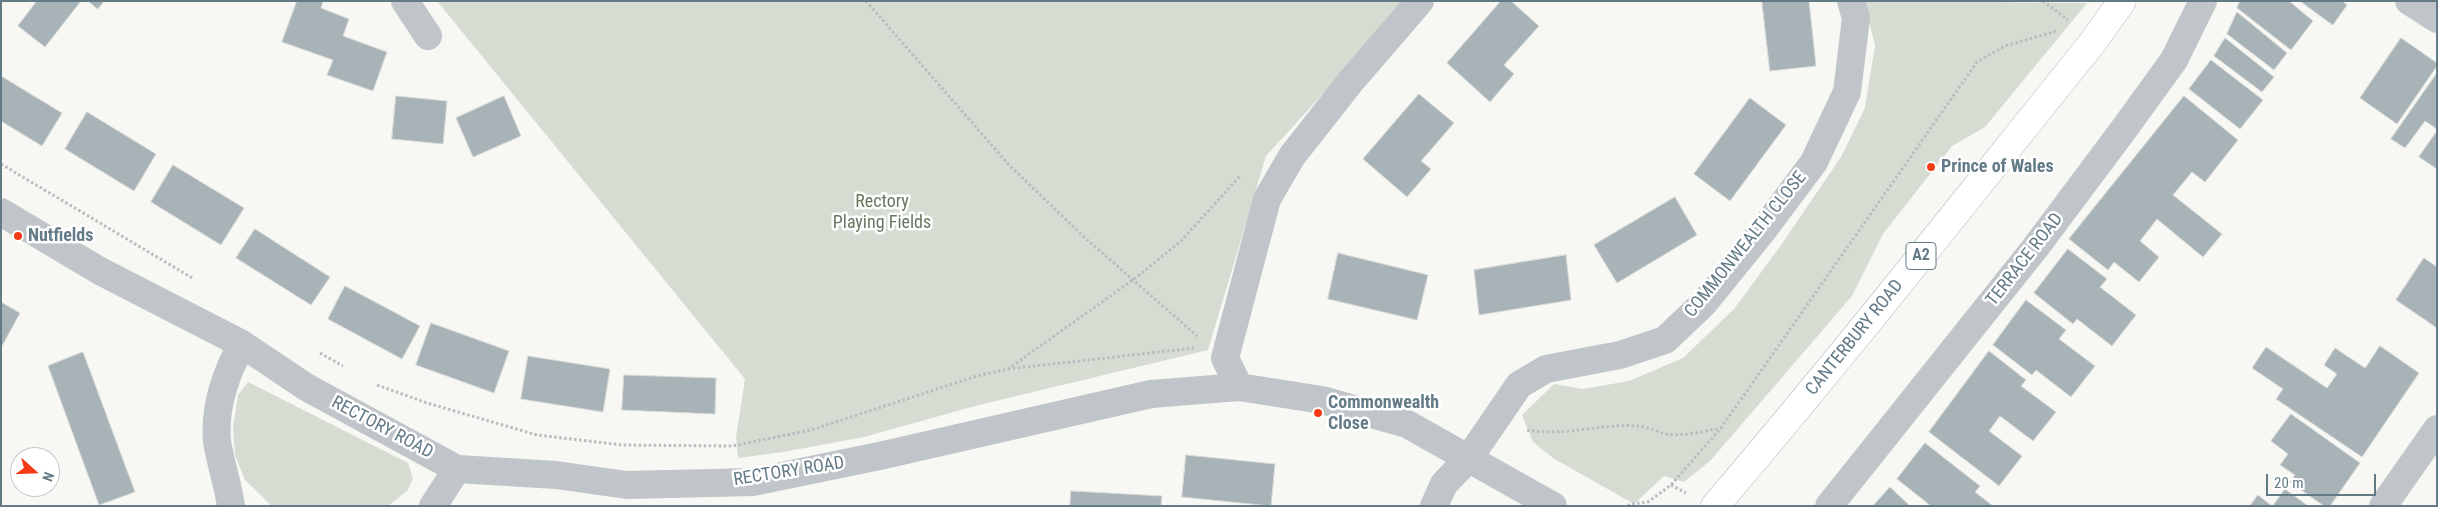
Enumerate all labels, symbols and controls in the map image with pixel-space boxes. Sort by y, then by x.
place label: Prince of Wales [1941,156,2054,178]
marker: Prince of Wales [1925,161,1937,173]
street label: COMMONWEALTH CLOSE [1681,168,1811,322]
park label: Rectory Playing Fields [833,191,931,233]
street label: TERRACE ROAD [1982,209,2068,311]
place label: Nutfields [28,225,93,247]
marker: Nutfields [12,230,24,242]
road number: A2 [1906,242,1936,270]
street label: CANTERBURY ROAD [1802,276,1908,400]
street label: RECTORY ROAD [328,392,436,464]
place label: Commonwealth Close [1328,392,1439,434]
marker: Commonwealth Close [1312,407,1324,419]
north arrow [10,447,60,497]
street label: RECTORY ROAD [732,453,846,491]
scale bar [2268,464,2378,496]
text: N [39,470,57,484]
text: 20 m [2274,474,2304,492]

